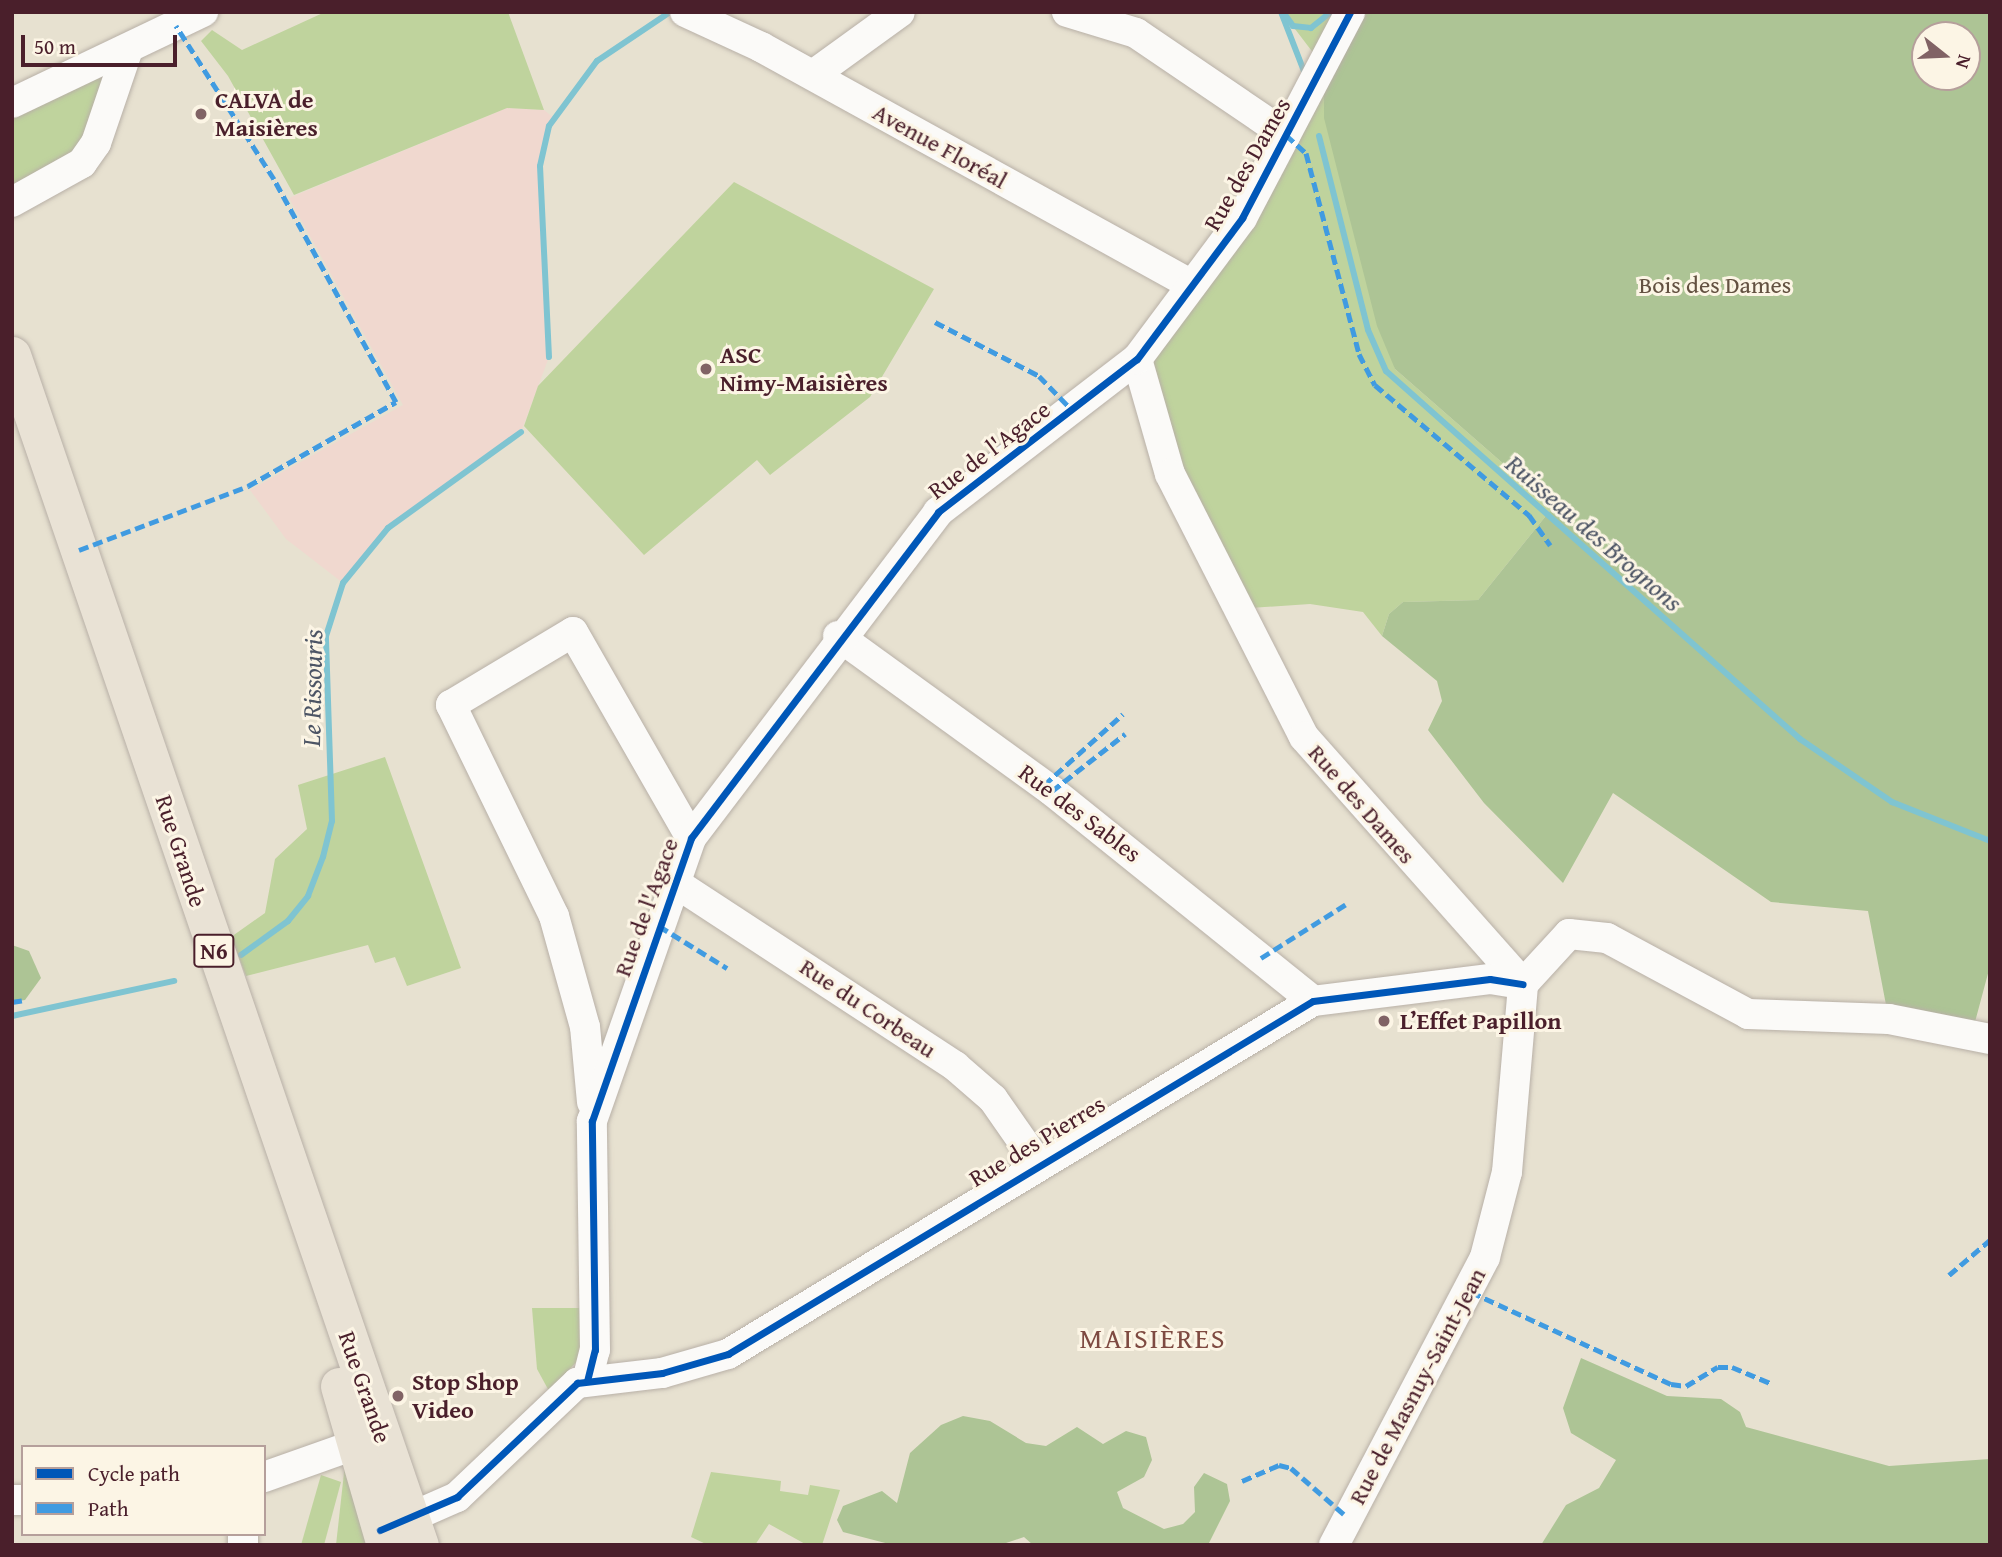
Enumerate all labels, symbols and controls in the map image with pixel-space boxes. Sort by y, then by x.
scale bar [24,21,180,65]
north arrow [1911,21,1981,91]
text: 50 m [34,31,76,62]
text: N [1949,51,1979,72]
place label: CALVA de Maisières [215,86,318,142]
street label: Rue des Dames [1197,92,1297,236]
street label: Avenue Floréal [868,97,1012,195]
marker: CALVA de Maisières [193,106,209,122]
park label: Bois des Dames [1639,271,1791,299]
place label: ASC Nimy-Maisières [720,341,888,397]
marker: ASC Nimy-Maisières [698,361,714,377]
street label: Rue de l'Agace [922,395,1056,505]
water label: Ruisseau des Brognons [1499,448,1689,618]
water label: Le Rissouris [295,629,329,747]
street label: Rue des Dames [1302,738,1422,870]
street label: Rue des Sables [1013,758,1147,868]
street label: Rue Grande [149,791,213,911]
street label: Rue de l'Agace [608,834,684,980]
road number: N6 [193,932,235,970]
street label: Rue du Corbeau [795,952,941,1064]
place label: L’Effet Papillon [1400,1007,1562,1035]
marker: L’Effet Papillon [1374,1011,1394,1031]
street label: Rue des Pierres [964,1089,1110,1193]
street label: Rue de Masnuy-Saint-Jean [1342,1263,1492,1509]
district label: MAISIÈRES [1081,1321,1225,1355]
street label: Rue Grande [332,1327,398,1447]
place label: Stop Shop Video [412,1368,519,1424]
marker: Stop Shop Video [390,1388,406,1404]
legend [21,1445,266,1536]
text: Cycle path [88,1458,180,1489]
text: Path [88,1493,128,1524]

